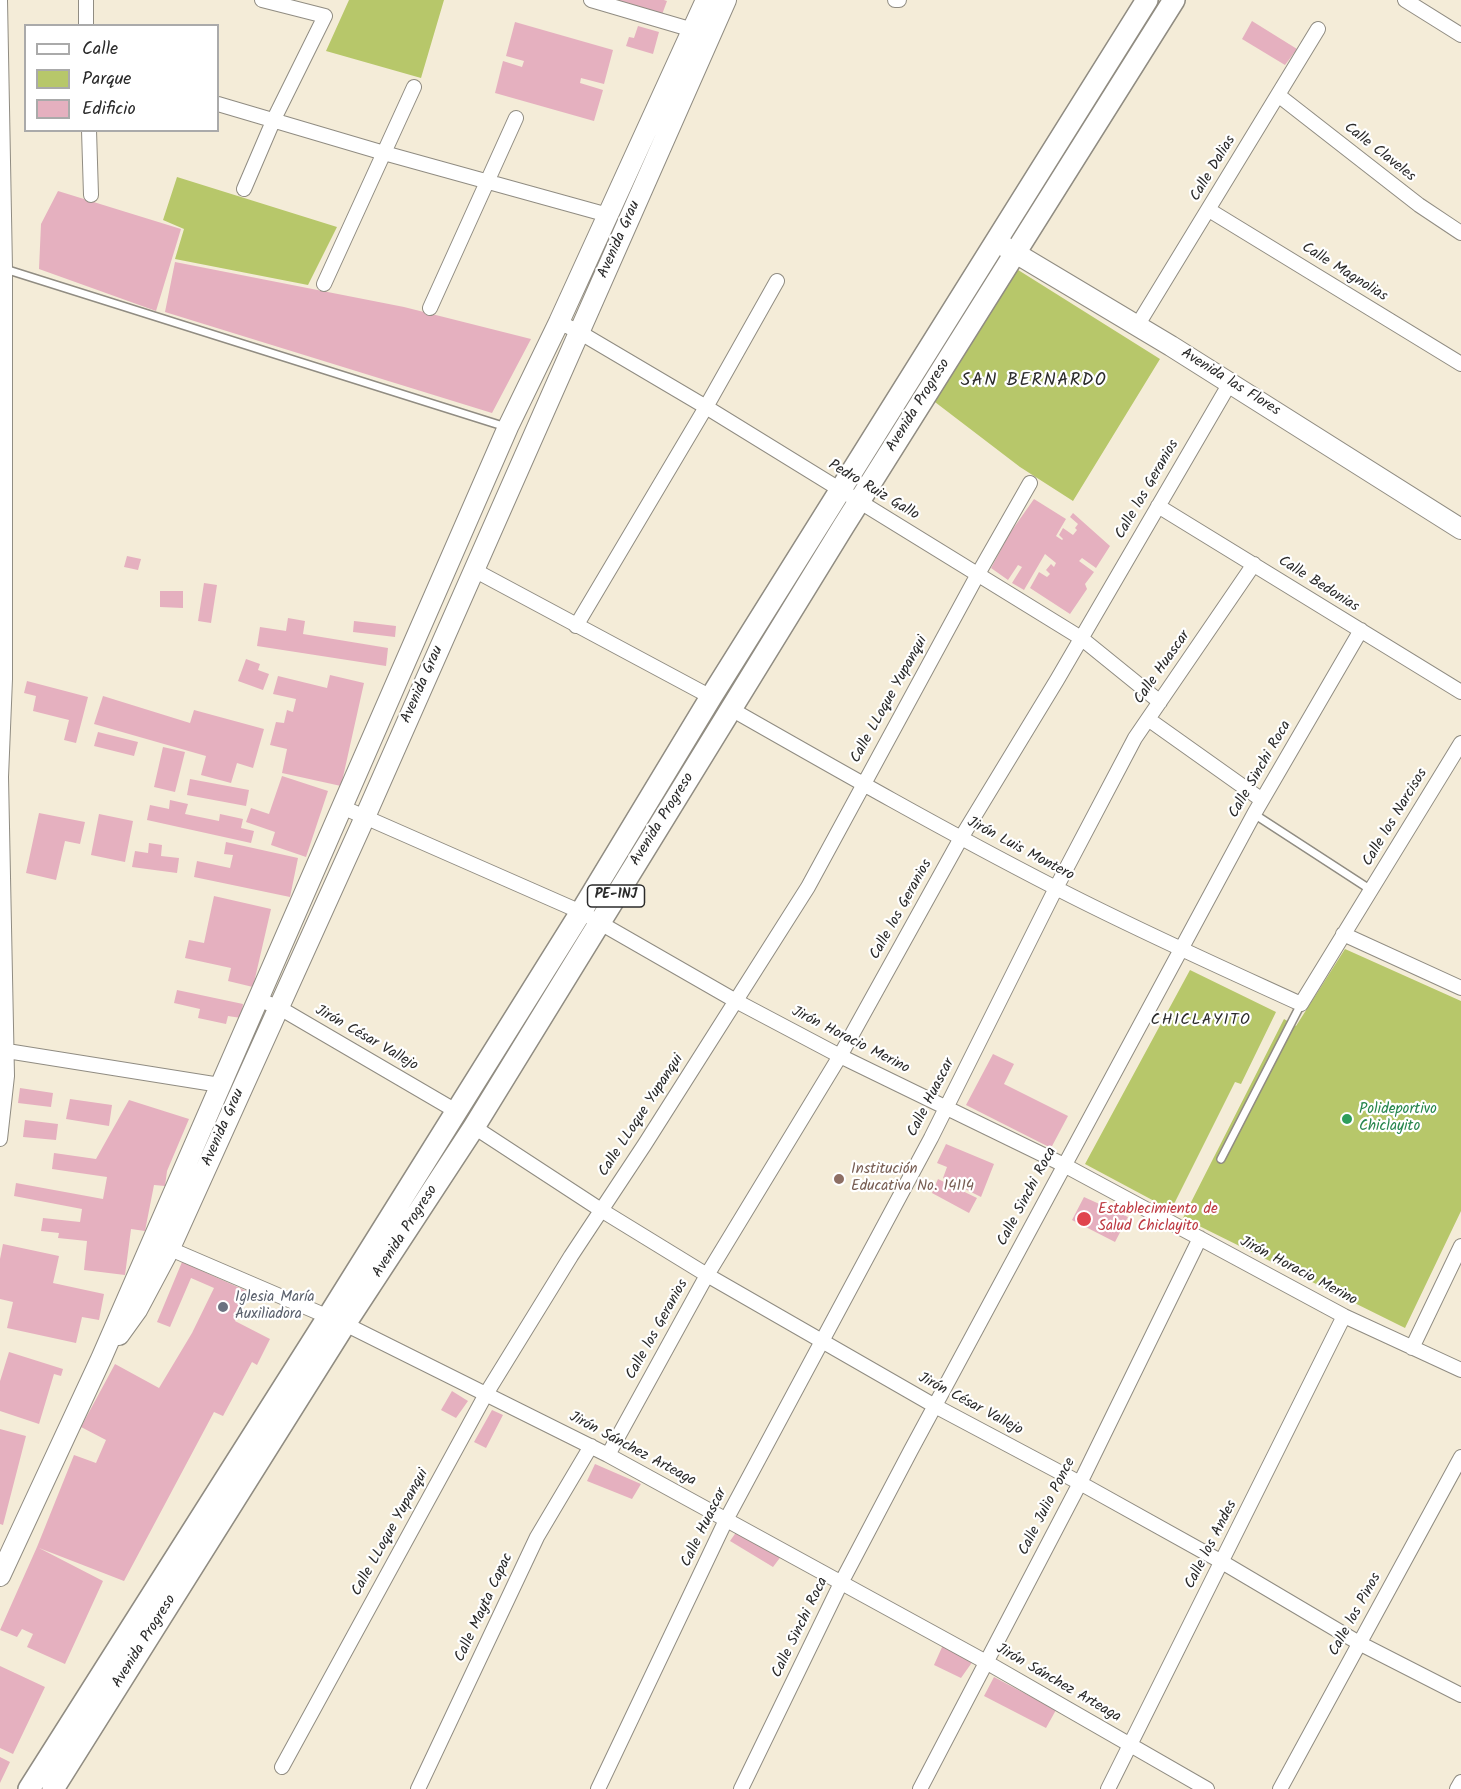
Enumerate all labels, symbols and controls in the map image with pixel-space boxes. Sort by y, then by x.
legend [24,24,219,132]
text: Calle [82,35,118,64]
text: Parque [82,65,131,94]
text: Edificio [82,95,136,124]
street label: Calle Claveles [1340,120,1418,186]
street label: Calle Dalias [1187,133,1241,205]
street label: Avenida Grau [595,199,645,281]
street label: Calle Magnolias [1298,240,1390,306]
street label: Avenida las Flores [1177,345,1283,421]
street label: Avenida Progreso [883,356,955,456]
district label: SAN BERNARDO [961,371,1107,393]
street label: Calle los Geranios [1112,437,1184,543]
street label: Pedro Ruiz Gallo [824,457,922,525]
street label: Calle Bedonias [1274,553,1362,617]
street label: Calle Huascar [1131,628,1195,708]
street label: Calle LLoque Yupanqui [848,633,932,767]
street label: Avenida Grau [398,644,448,726]
street label: Calle Sinchi Roca [1226,718,1296,822]
street label: Calle los Narcisos [1360,766,1432,870]
street label: Avenida Progreso [627,770,699,870]
street label: Jirón Luis Montero [963,814,1077,886]
street label: Calle los Geranios [867,857,937,963]
road number: PE-1NJ [588,885,644,907]
street label: Jirón César Vallejo [311,1002,421,1076]
street label: Jirón Horacio Merino [788,1003,912,1079]
district label: CHICLAYITO [1151,1011,1251,1031]
street label: Calle LLoque Yupanqui [596,1051,688,1181]
street label: Calle Huascar [905,1056,959,1140]
street label: Avenida Grau [199,1087,249,1169]
place label: Polideportivo Chiclayito [1359,1101,1437,1136]
marker: Polideportivo Chiclayito [1340,1112,1354,1126]
street label: Calle Sinchi Roca [994,1145,1062,1249]
place label: Institución Educativa No. 14114 [851,1161,974,1196]
marker: Institución Educativa No. 14114 [832,1172,846,1186]
street label: Avenida Progreso [370,1183,442,1281]
place label: Establecimiento de Salud Chiclayito [1098,1201,1218,1236]
marker: Establecimiento de Salud Chiclayito [1075,1210,1093,1228]
street label: Jirón Horacio Merino [1236,1234,1360,1310]
street label: Calle los Geranios [623,1277,693,1383]
place label: Iglesia María Auxiliadora [235,1289,315,1324]
marker: Iglesia María Auxiliadora [216,1300,230,1314]
street label: Jirón César Vallejo [915,1370,1025,1440]
street label: Jirón Sánchez Arteaga [565,1409,699,1491]
street label: Calle Julio Ponce [1016,1455,1080,1559]
street label: Calle LLoque Yupanqui [349,1466,433,1600]
street label: Calle Huascar [678,1486,732,1570]
street label: Calle los Andes [1182,1498,1242,1592]
street label: Calle Mayta Capac [452,1551,518,1665]
street label: Calle los Pinos [1326,1570,1386,1660]
street label: Calle Sinchi Roca [769,1575,833,1681]
street label: Avenida Progreso [109,1592,181,1692]
street label: Jirón Sánchez Arteaga [992,1641,1124,1727]

